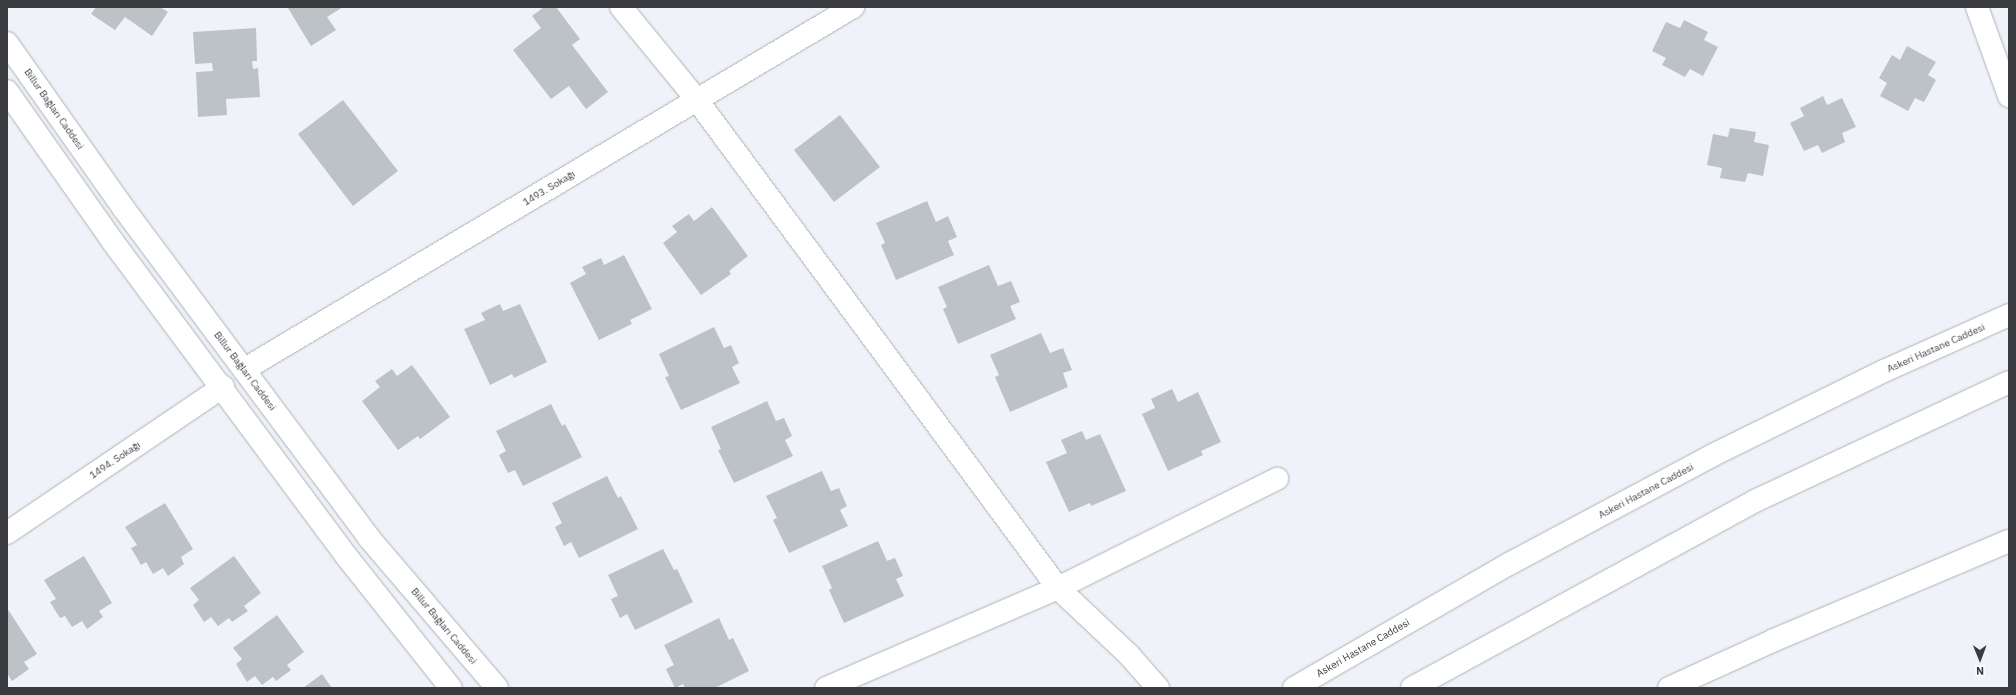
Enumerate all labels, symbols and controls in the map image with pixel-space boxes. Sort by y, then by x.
street label: Billur Bağları Caddesi [22,66,86,152]
street label: 1493. Sokağı [521,168,577,208]
street label: Askeri Hastane Caddesi [1885,321,1987,375]
street label: Billur Bağları Caddesi [211,329,279,413]
street label: 1494. Sokağı [87,439,143,481]
street label: Askeri Hastane Caddesi [1596,461,1696,521]
street label: Billur Bağları Caddesi [409,585,479,667]
street label: Askeri Hastane Caddesi [1314,616,1412,680]
north arrow [1960,639,2000,679]
text: N [1976,664,1984,678]

